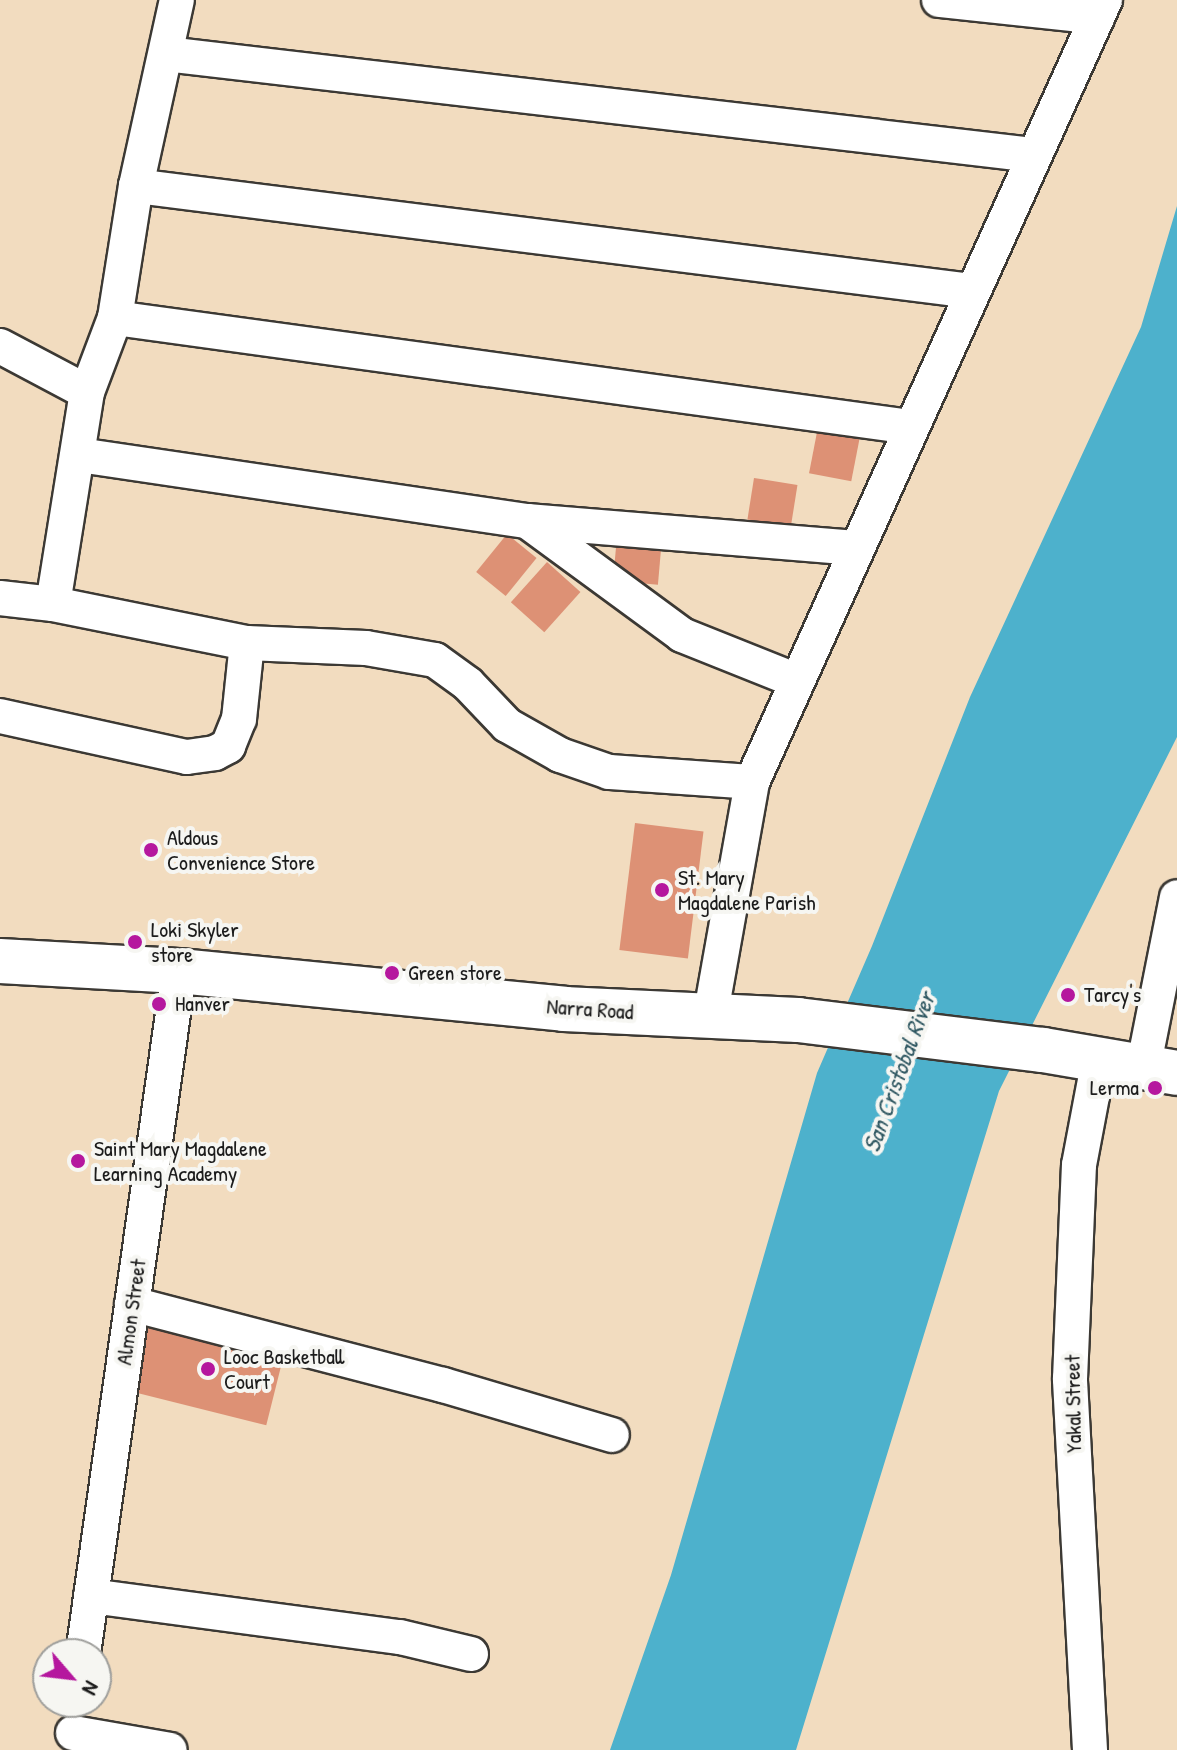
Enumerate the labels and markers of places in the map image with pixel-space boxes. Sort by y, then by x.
place label: Aldous Convenience Store [167,824,315,876]
marker: Aldous Convenience Store [142,841,160,859]
place label: St. Mary Magdalene Parish [678,864,815,916]
marker: St. Mary Magdalene Parish [653,881,671,899]
place label: Loki Skyler store [151,916,239,968]
marker: Loki Skyler store [126,933,144,951]
place label: Green store [408,960,502,986]
marker: Green store [383,964,401,982]
place label: Tarcy's [1084,982,1141,1008]
marker: Tarcy's [1059,986,1077,1004]
place label: Hanver [175,991,230,1017]
marker: Hanver [150,995,168,1013]
place label: Lerma [1090,1075,1139,1101]
marker: Lerma [1146,1079,1164,1097]
place label: Saint Mary Magdalene Learning Academy [94,1135,267,1186]
marker: Saint Mary Magdalene Learning Academy [69,1152,87,1170]
place label: Looc Basketball Court [224,1343,344,1394]
marker: Looc Basketball Court [199,1360,217,1378]

